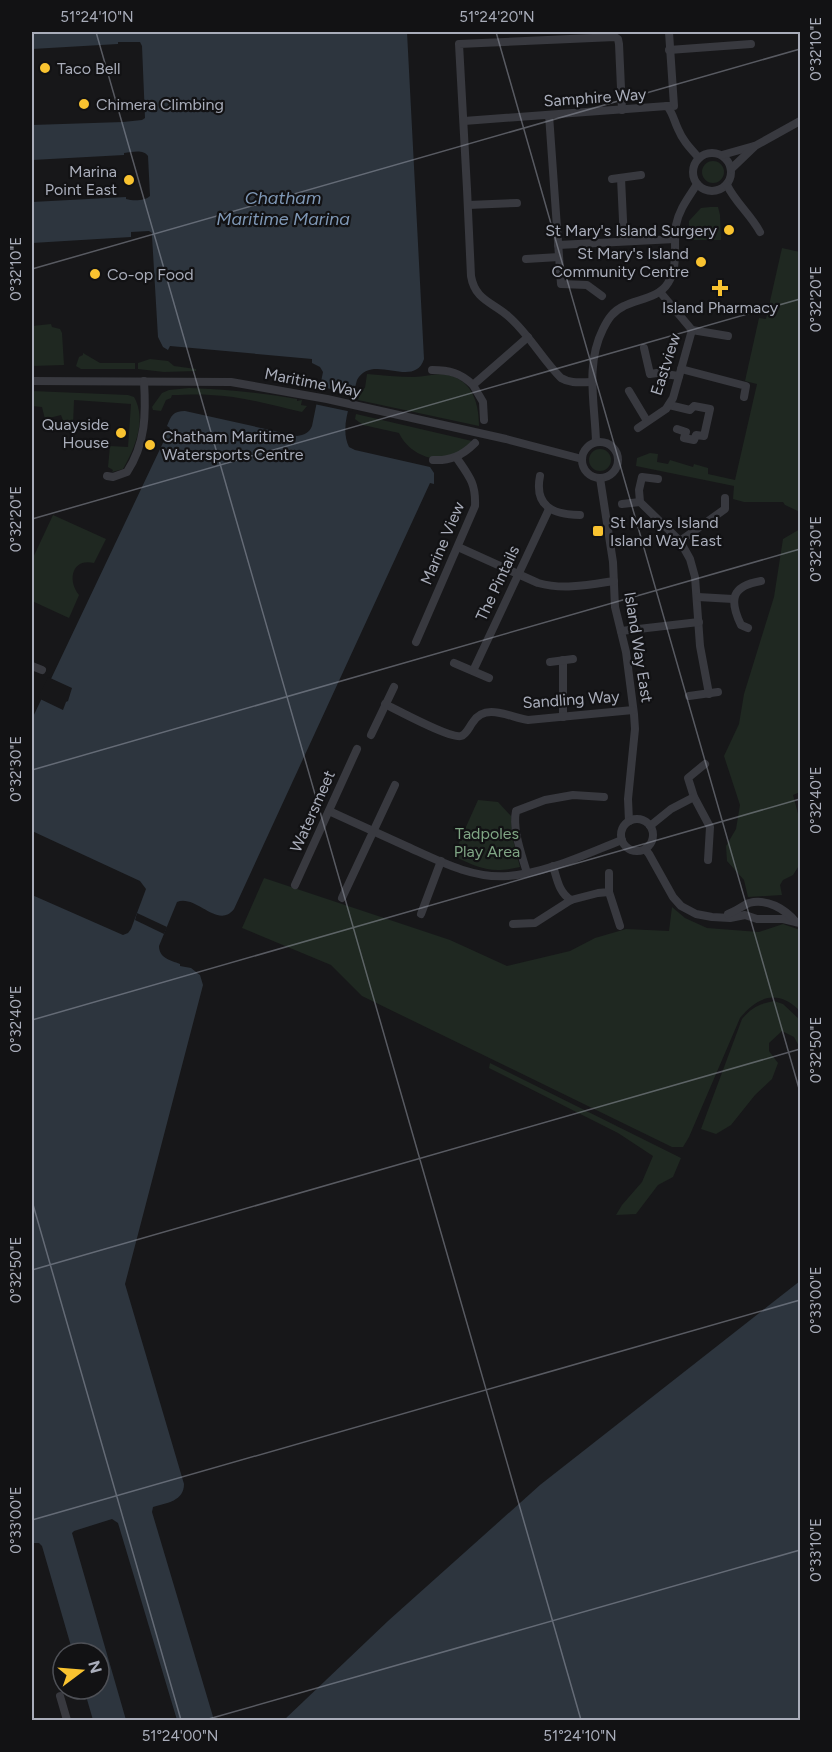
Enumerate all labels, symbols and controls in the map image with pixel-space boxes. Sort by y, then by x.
text: 51°24'10"N [60,8,134,26]
text: 51°24'20"N [459,8,535,26]
text: 0°32'10"E [807,17,825,81]
place label: Taco Bell [57,59,120,78]
marker: Taco Bell [38,61,52,75]
street label: Samphire Way [543,84,648,111]
place label: Chimera Climbing [96,95,224,114]
marker: Chimera Climbing [77,97,91,111]
place label: Marina Point East [45,162,117,199]
marker: Marina Point East [122,173,136,187]
water label: Chatham Maritime Marina [216,187,350,230]
place label: St Mary's Island Surgery [545,221,718,240]
marker: St Mary's Island Surgery [722,223,736,237]
text: 0°32'10"E [7,237,25,301]
place label: St Mary's Island Community Centre [552,244,689,281]
marker: St Mary's Island Community Centre [694,255,708,269]
place label: Co-op Food [107,265,194,284]
text: 0°32'20"E [807,266,825,332]
marker: Co-op Food [88,267,102,281]
marker: Island Pharmacy [713,281,727,295]
place label: Island Pharmacy [662,298,779,317]
street label: Eastview [647,330,685,398]
street label: Maritime Way [263,364,363,401]
place label: Quayside House [42,415,109,452]
marker: Quayside House [114,426,128,440]
place label: Chatham Maritime Watersports Centre [162,427,304,464]
marker: Chatham Maritime Watersports Centre [143,438,157,452]
text: 0°32'20"E [7,486,25,552]
street label: Marine View [416,498,469,588]
place label: St Marys Island Island Way East [610,513,722,550]
text: 0°32'30"E [807,516,825,582]
marker: St Marys Island Island Way East [591,524,605,538]
street label: The Pintails [472,542,523,624]
street label: Island Way East [620,590,657,704]
street label: Sandling Way [522,687,621,712]
text: 0°32'30"E [7,736,25,802]
text: 0°32'40"E [807,766,825,834]
street label: Watersmeet [286,767,339,855]
park label: Tadpoles Play Area [454,824,520,861]
text: 0°32'40"E [7,985,25,1053]
text: 0°32'50"E [807,1017,825,1083]
text: 0°32'50"E [7,1237,25,1303]
text: 0°33'00"E [807,1266,825,1334]
text: 0°33'00"E [7,1486,25,1554]
text: 0°33'10"E [807,1518,825,1582]
north arrow [51,1641,111,1701]
text: N [84,1658,106,1676]
text: 51°24'00"N [142,1727,218,1745]
text: 51°24'10"N [543,1727,617,1745]

